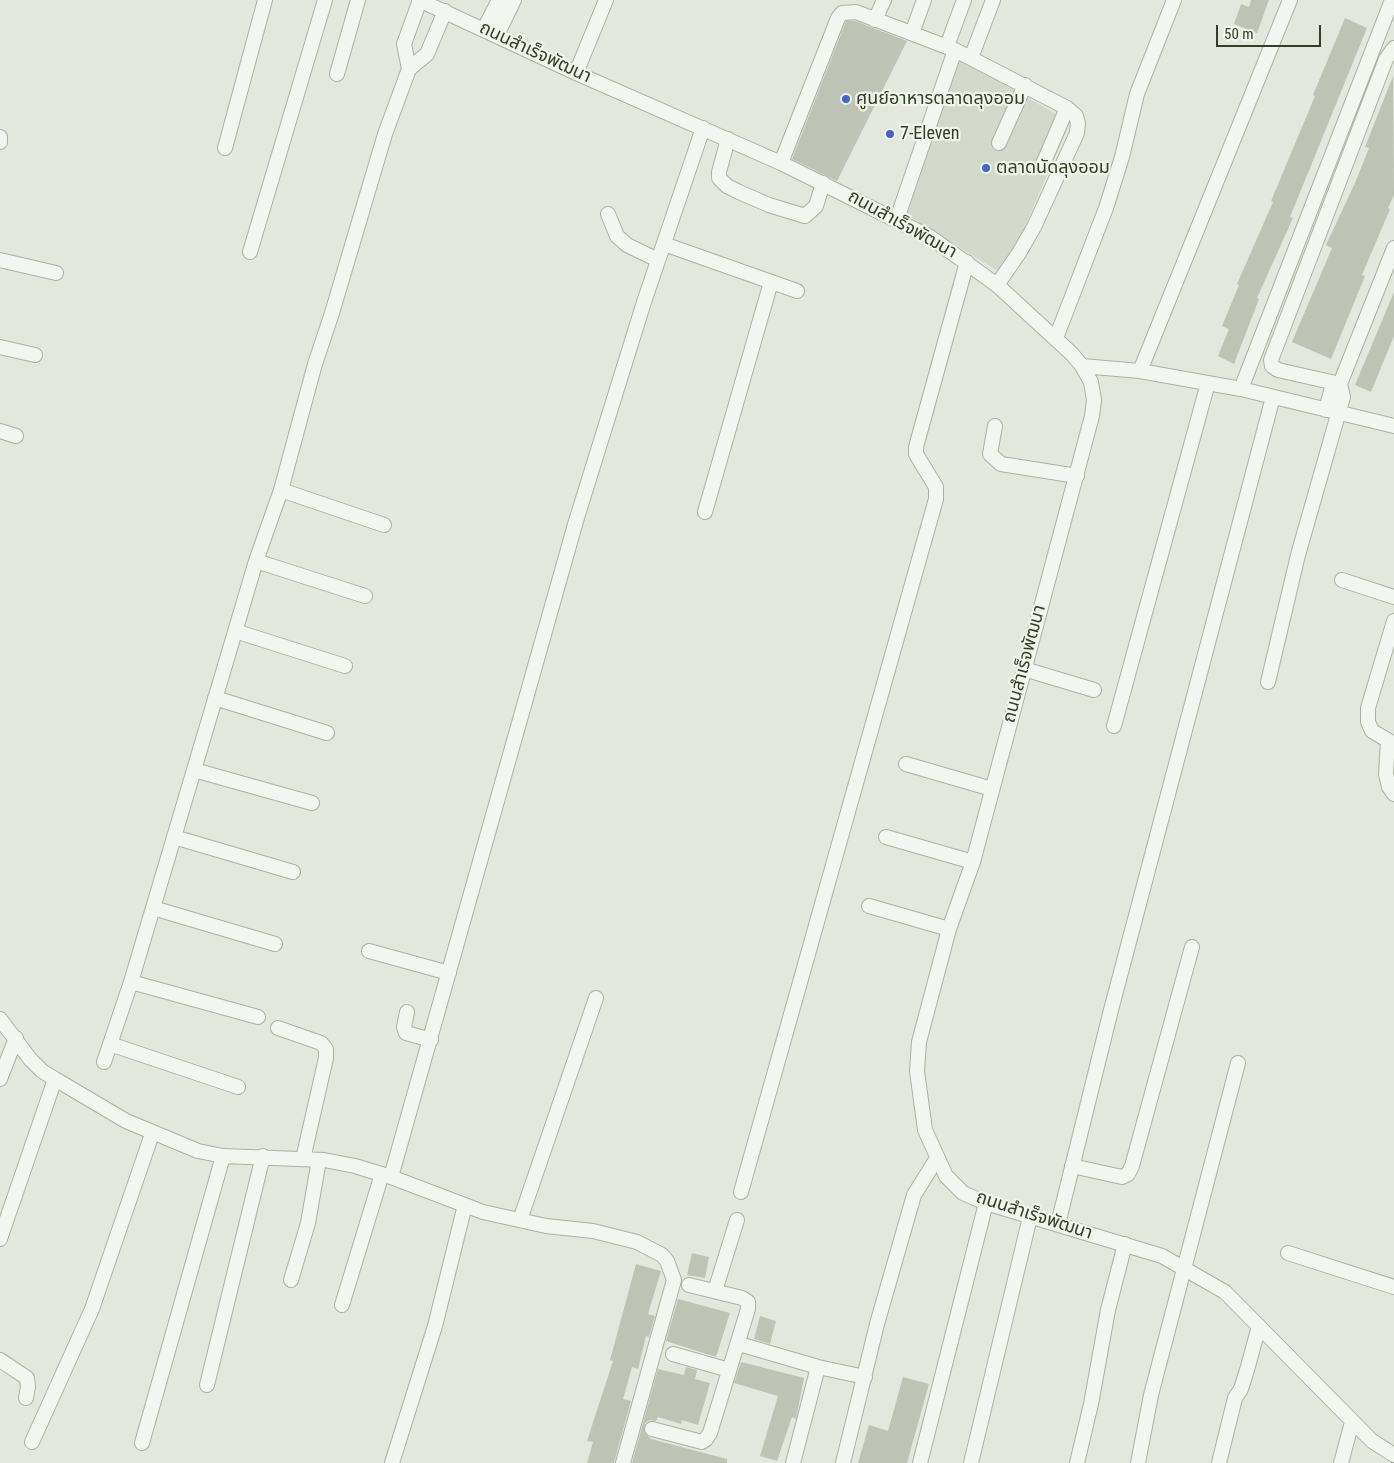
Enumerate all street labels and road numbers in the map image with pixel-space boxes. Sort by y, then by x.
street label: ถนนสำเร็จพัฒนา [476,18,594,88]
street label: ถนนสำเร็จพัฒนา [844,186,960,264]
street label: ถนนสำเร็จพัฒนา [999,603,1051,725]
street label: ถนนสำเร็จพัฒนา [973,1187,1095,1245]

